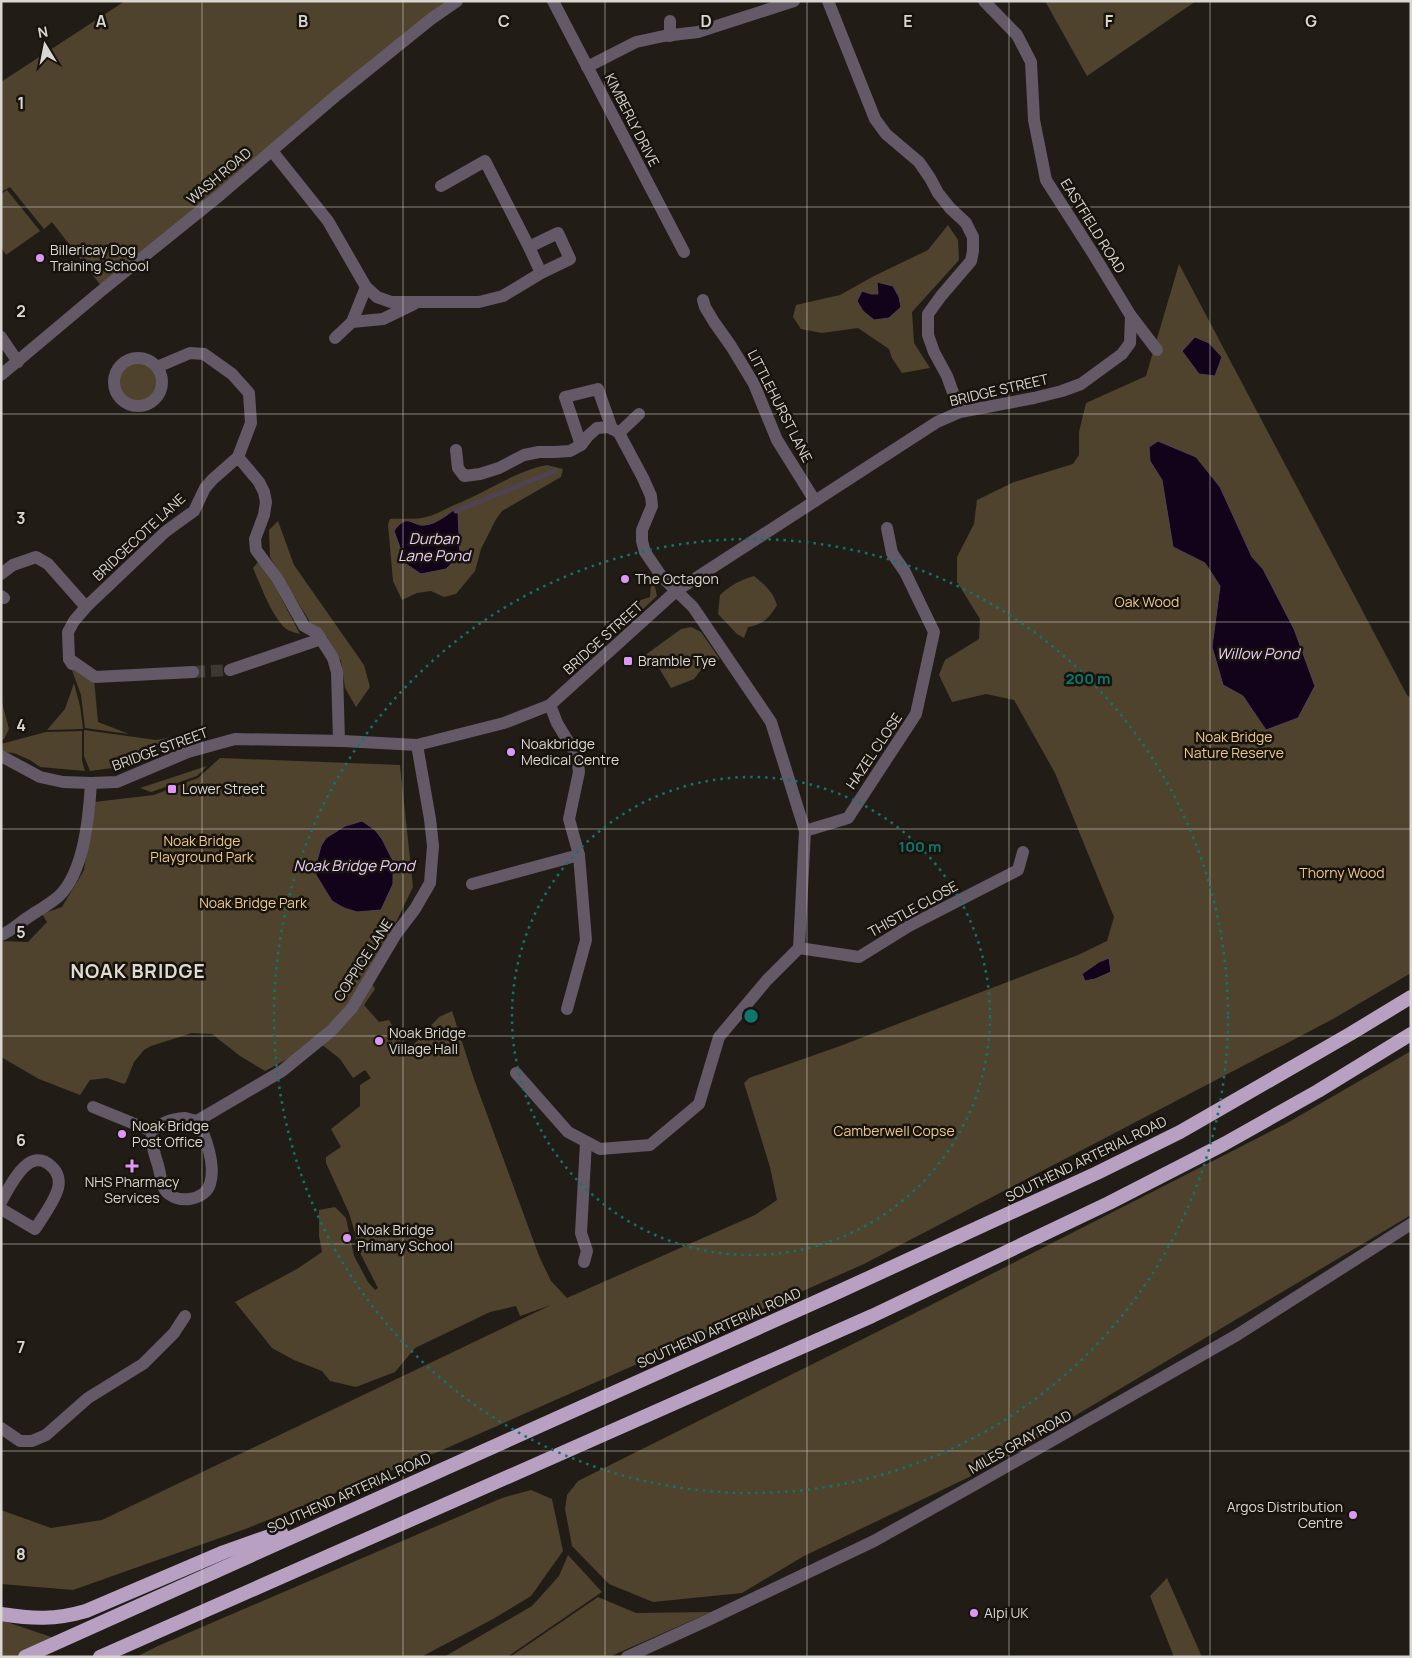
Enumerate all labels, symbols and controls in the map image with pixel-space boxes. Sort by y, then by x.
text: A [96,10,107,32]
text: B [298,10,308,32]
text: C [498,10,510,32]
text: D [700,10,712,32]
text: E [903,10,913,32]
text: F [1105,10,1114,32]
text: G [1305,10,1317,32]
north arrow [20,20,70,70]
text: N [36,21,49,42]
street label: KIMBERLY DRIVE [601,70,664,170]
text: 1 [17,92,25,114]
street label: WASH ROAD [182,143,255,208]
street label: EASTFIELD ROAD [1057,175,1130,277]
place label: Billericay Dog Training School [50,240,149,275]
marker: Billericay Dog Training School [34,252,46,264]
text: 2 [16,300,26,322]
street label: LITTLEHURST LANE [744,346,817,465]
street label: BRIDGE STREET [948,369,1051,410]
street label: BRIDGECOTE LANE [88,489,189,585]
text: 3 [16,507,26,529]
water label: Durban Lane Pond [398,528,472,566]
place label: The Octagon [635,569,719,588]
marker: The Octagon [619,573,631,585]
park label: Oak Wood [1115,592,1179,611]
street label: BRIDGE STREET [559,596,647,678]
water label: Willow Pond [1217,643,1302,664]
place label: Bramble Tye [638,651,716,670]
marker: Bramble Tye [622,655,634,667]
text: 200 m [1065,668,1111,689]
street label: HAZEL CLOSE [841,709,906,792]
text: 4 [16,714,26,736]
street label: BRIDGE STREET [109,722,211,775]
park label: Noak Bridge Nature Reserve [1184,727,1284,762]
place label: Noakbridge Medical Centre [521,734,619,769]
marker: Noakbridge Medical Centre [505,746,517,758]
place label: Lower Street [182,779,265,798]
marker: Lower Street [166,783,178,795]
park label: Noak Bridge Playground Park [150,831,255,866]
text: 100 m [899,836,941,857]
water label: Noak Bridge Pond [293,855,417,876]
park label: Thorny Wood [1299,863,1385,882]
street label: THISTLE CLOSE [865,876,961,941]
park label: Noak Bridge Park [199,893,308,912]
street label: COPPICE LANE [329,915,396,1005]
text: 5 [16,921,26,943]
district label: NOAK BRIDGE [70,958,206,984]
centre of rings [742,1007,760,1025]
place label: Noak Bridge Village Hall [389,1023,466,1058]
marker: Noak Bridge Village Hall [373,1035,385,1047]
street label: SOUTHEND ARTERIAL ROAD [1002,1111,1170,1206]
place label: Noak Bridge Post Office [132,1116,209,1151]
park label: Camberwell Copse [833,1121,955,1140]
marker: Noak Bridge Post Office [116,1128,128,1140]
text: 6 [16,1129,26,1151]
marker: NHS Pharmacy Services [126,1160,138,1172]
place label: NHS Pharmacy Services [85,1172,180,1207]
place label: Noak Bridge Primary School [357,1220,453,1255]
marker: Noak Bridge Primary School [341,1232,353,1244]
street label: SOUTHEND ARTERIAL ROAD [634,1283,804,1372]
text: 7 [17,1336,25,1358]
street label: MILES GRAY ROAD [965,1405,1075,1478]
street label: SOUTHEND ARTERIAL ROAD [264,1448,434,1537]
place label: Argos Distribution Centre [1227,1497,1343,1532]
marker: Argos Distribution Centre [1347,1509,1359,1521]
text: 8 [16,1543,26,1565]
place label: Alpi UK [984,1603,1029,1622]
marker: Alpi UK [968,1607,980,1619]

